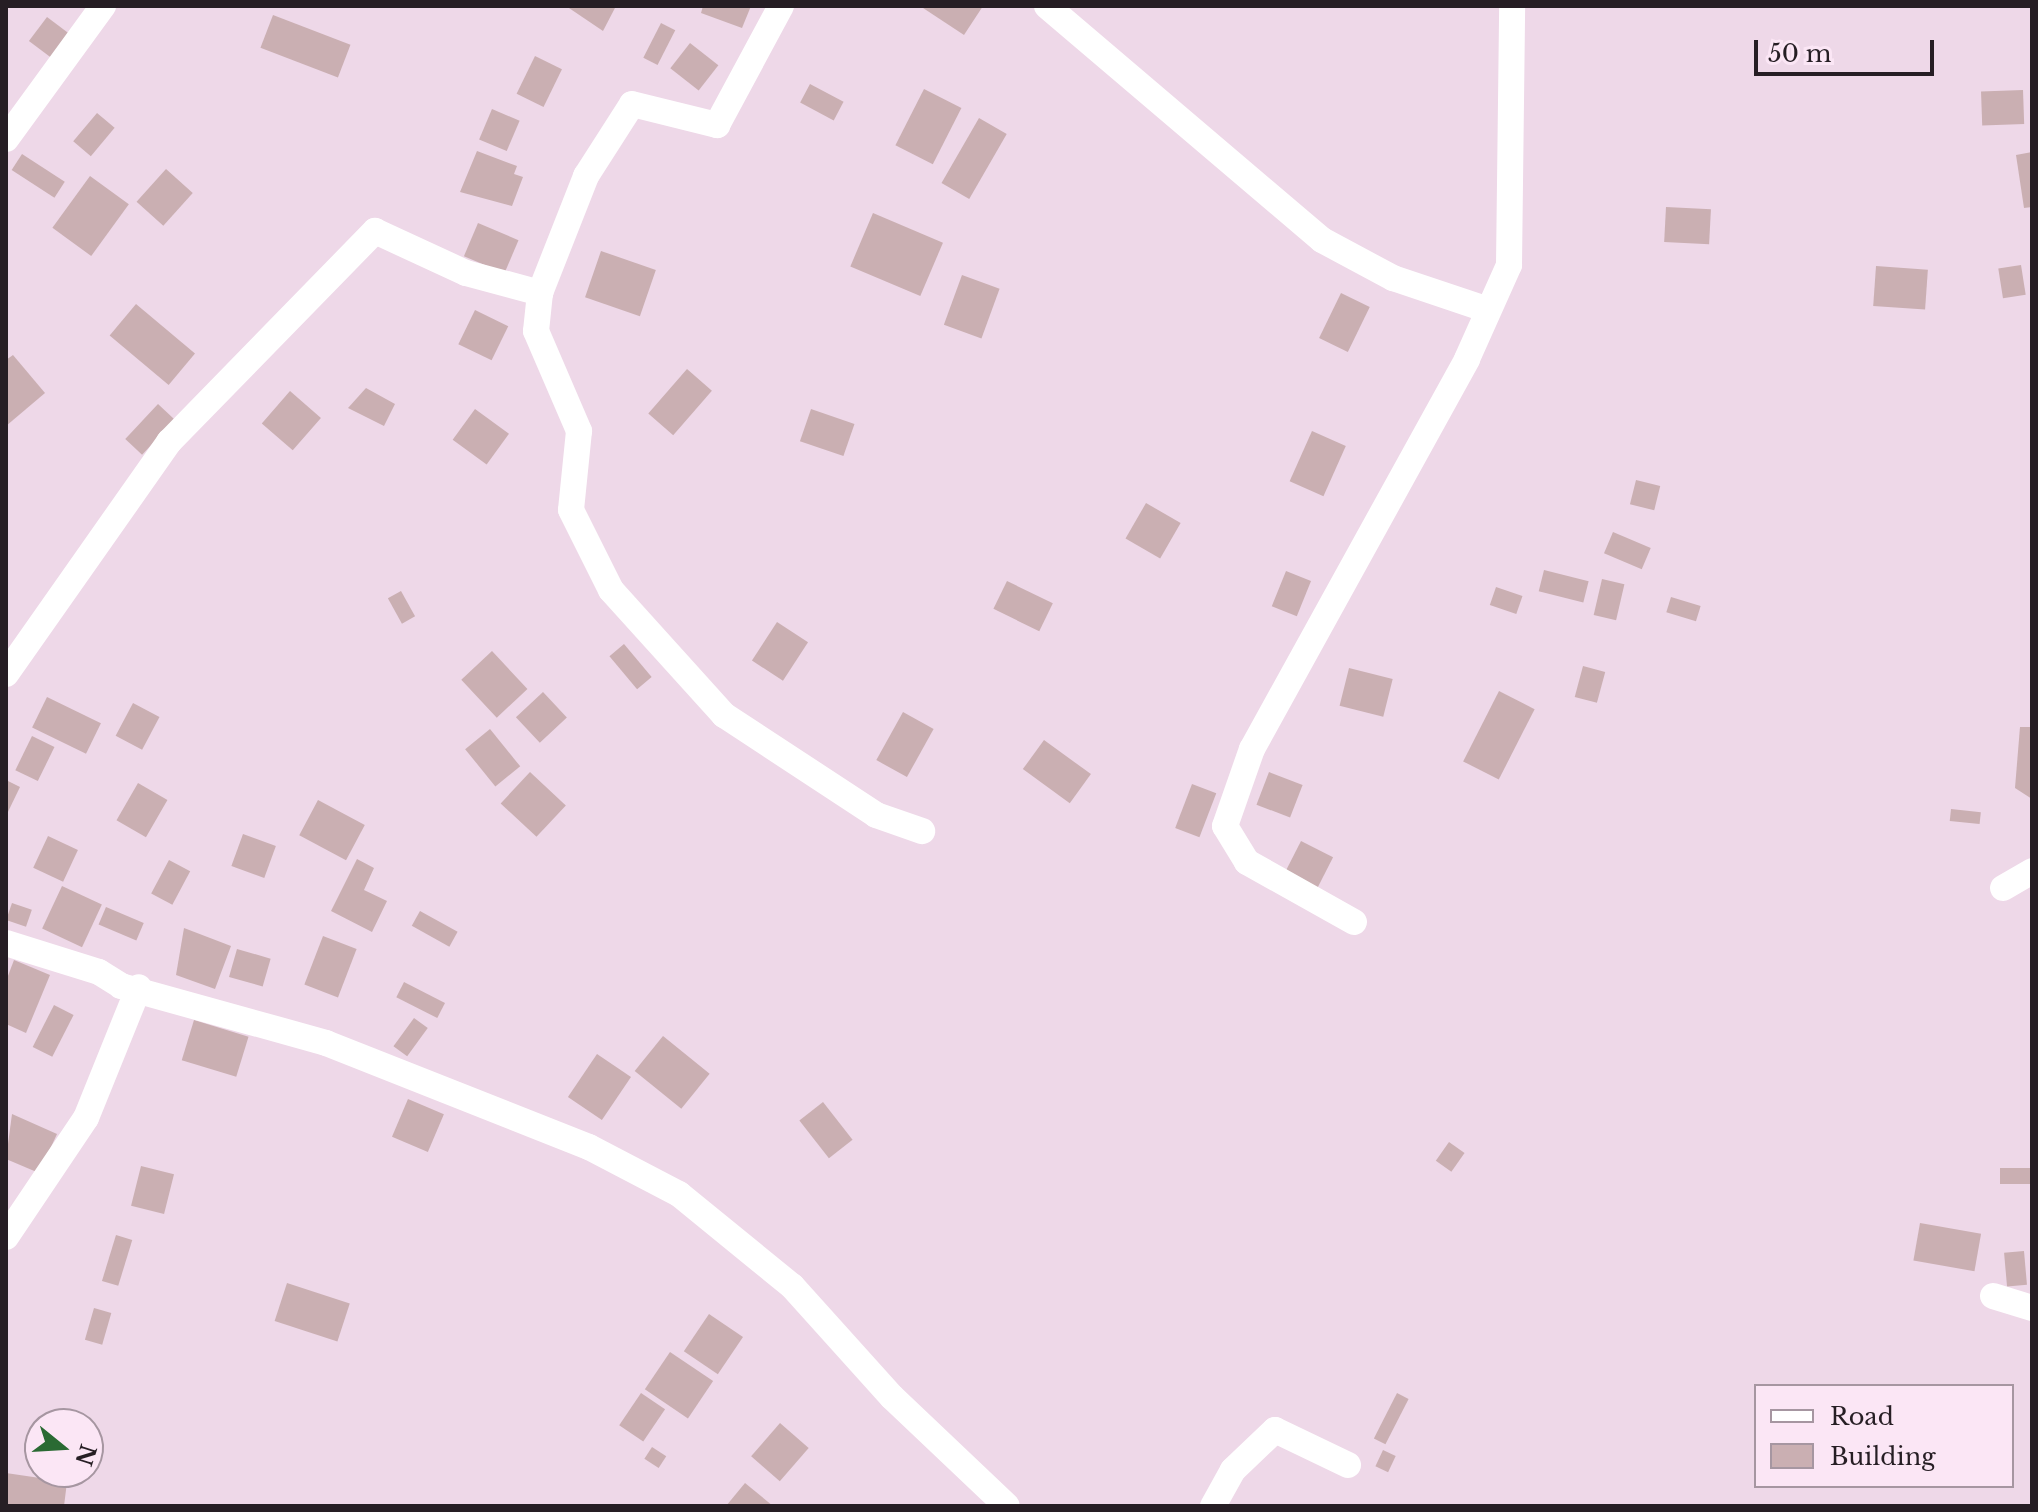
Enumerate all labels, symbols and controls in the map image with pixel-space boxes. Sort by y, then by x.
scale bar [1758,24,1938,74]
text: 50 m [1768,39,1831,68]
legend [1754,1384,2014,1488]
text: Road [1830,1402,1894,1431]
north arrow [24,1408,104,1488]
text: N [69,1441,101,1469]
text: Building [1830,1442,1936,1471]

